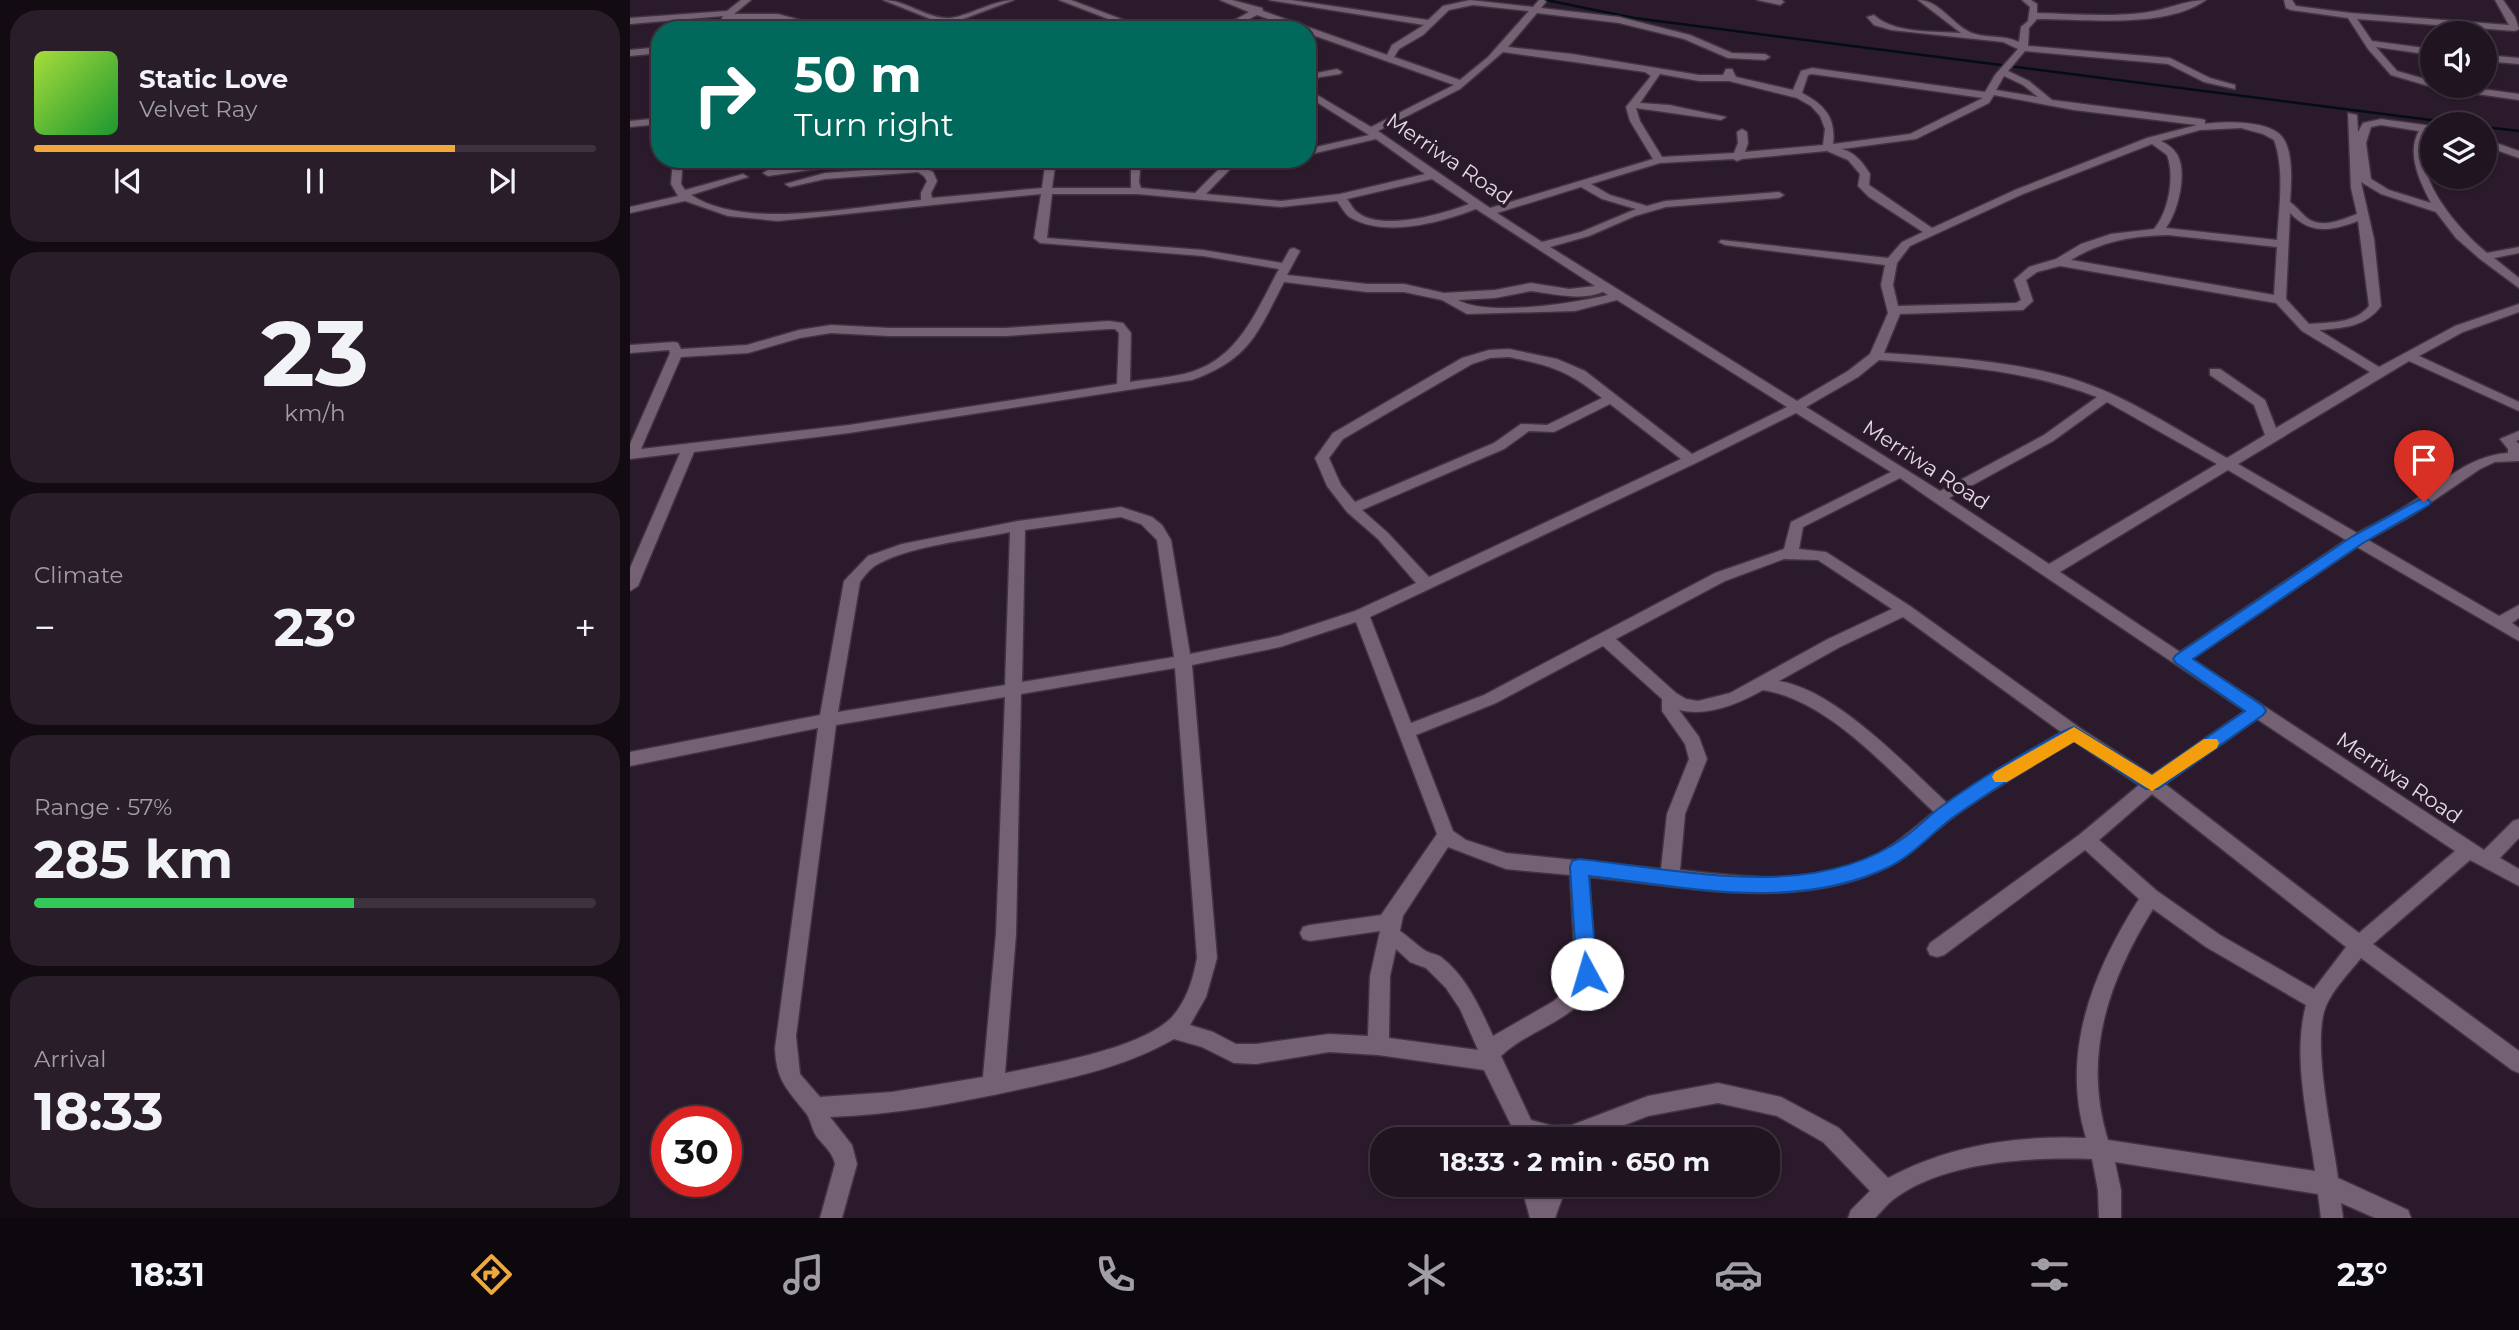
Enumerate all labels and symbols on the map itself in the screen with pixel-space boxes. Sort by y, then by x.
street label: Merriwa Road [1382,107,1517,210]
street label: Merriwa Road [1858,414,1994,515]
pin [2394,430,2454,502]
street label: Merriwa Road [2332,726,2467,829]
position arrow [1550,937,1624,1011]
speed limit sign: 30 [651,1106,742,1197]

